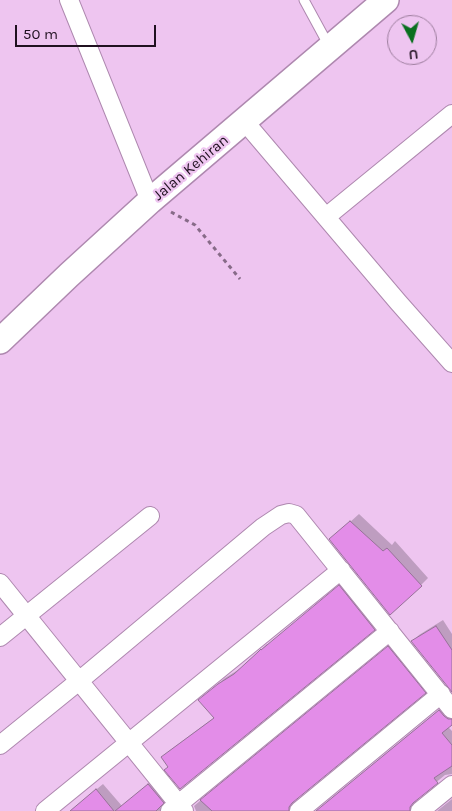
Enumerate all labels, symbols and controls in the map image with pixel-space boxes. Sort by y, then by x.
scale bar [18,15,159,47]
north arrow [387,15,437,65]
text: 50 m [23,25,58,43]
text: U [408,45,419,63]
street label: Jalan Kehiran [150,131,232,205]

